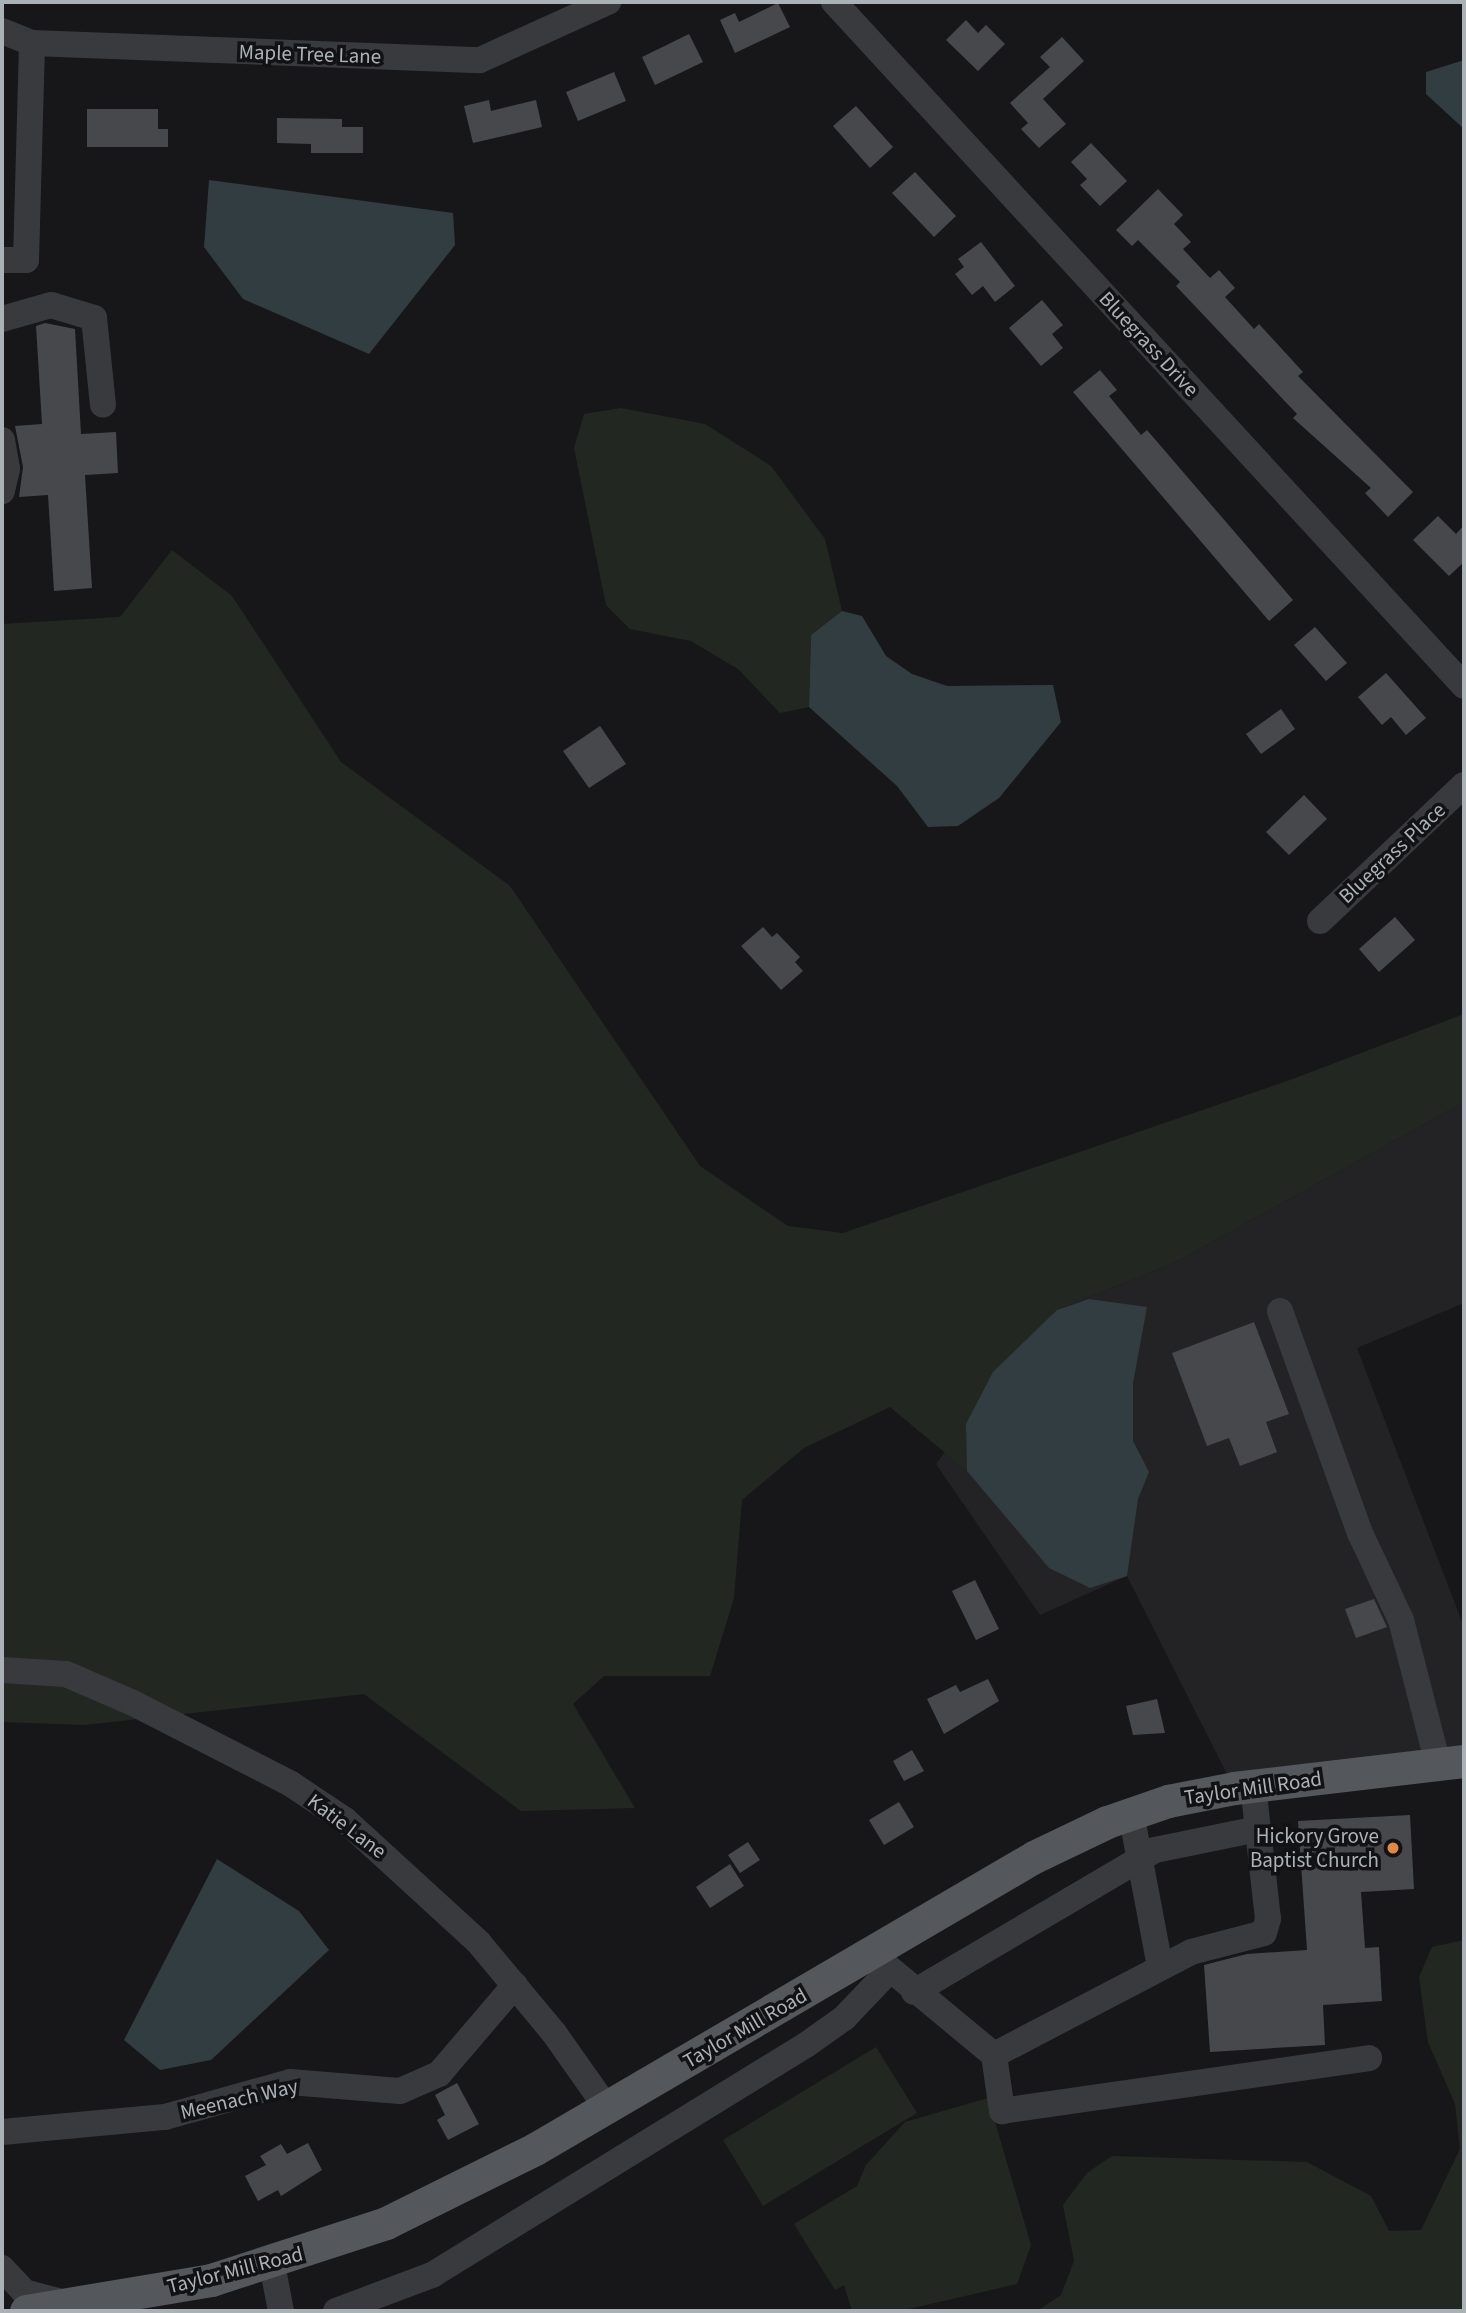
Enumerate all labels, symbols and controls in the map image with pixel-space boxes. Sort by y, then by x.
street label: Maple Tree Lane [238,39,382,69]
street label: Bluegrass Drive [1094,286,1204,402]
street label: Bluegrass Place [1334,797,1450,909]
street label: Taylor Mill Road [1183,1766,1323,1810]
street label: Katie Lane [303,1788,391,1864]
place label: Hickory Grove Baptist Church [1250,1823,1379,1873]
marker: Hickory Grove Baptist Church [1385,1840,1401,1856]
street label: Taylor Mill Road [679,1982,811,2074]
street label: Meenach Way [178,2073,300,2125]
street label: Taylor Mill Road [165,2241,305,2299]

